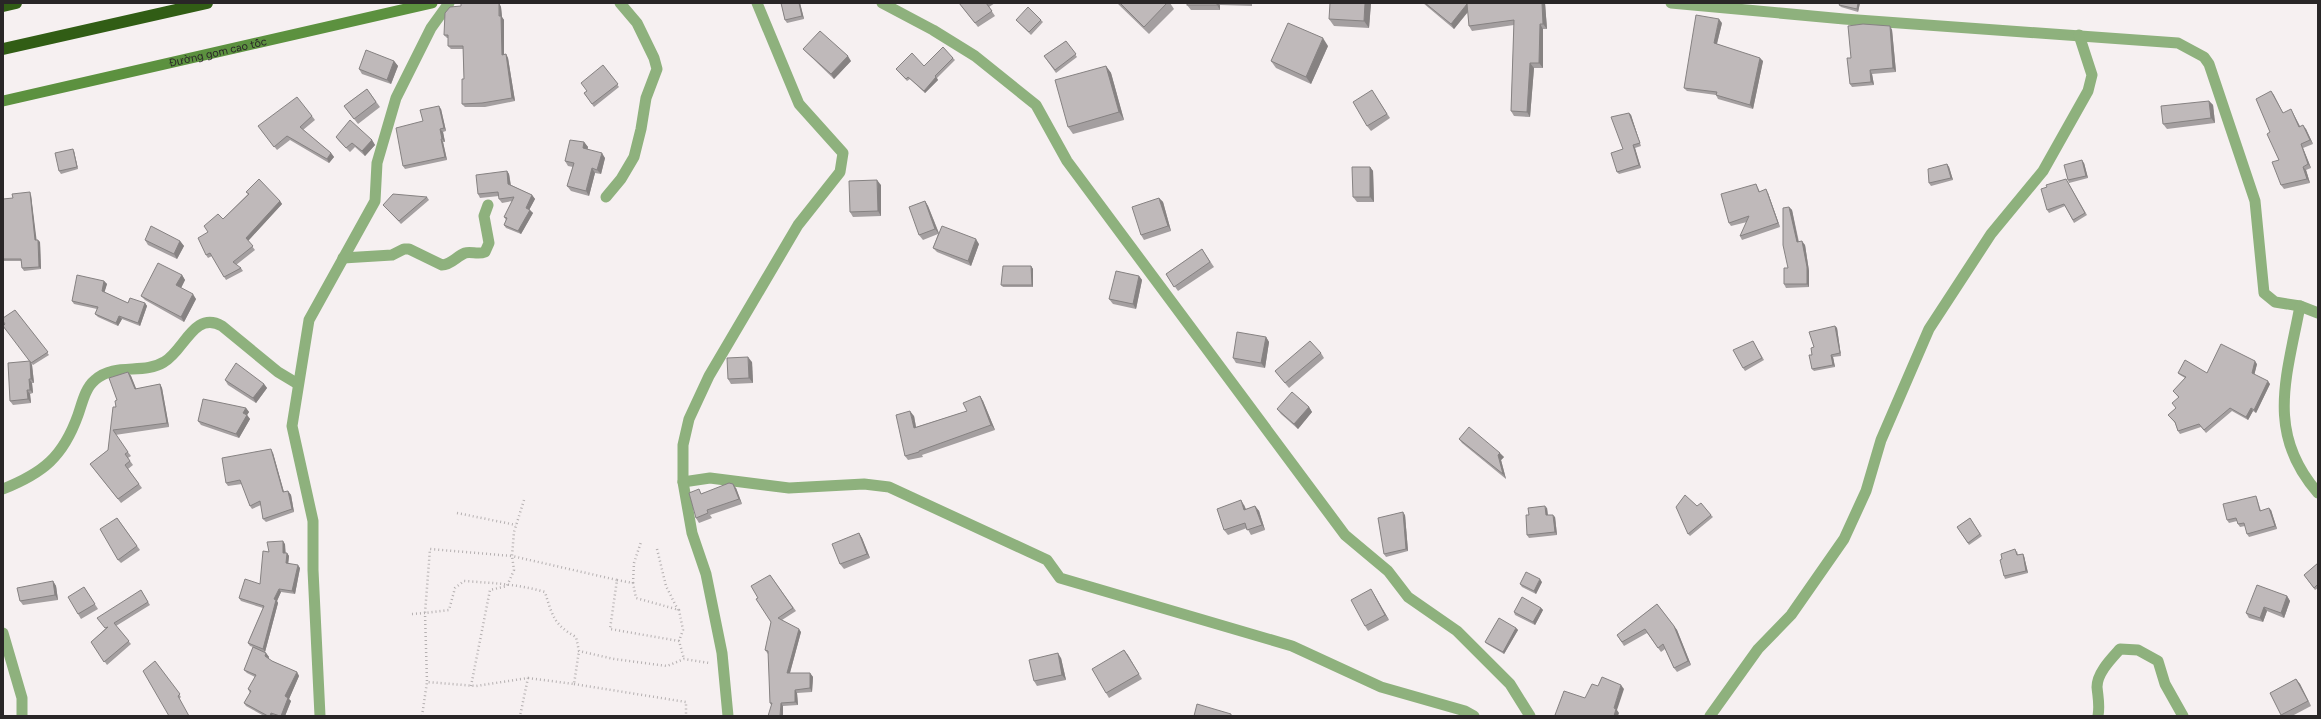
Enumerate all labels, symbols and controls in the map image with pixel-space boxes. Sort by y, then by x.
street label: Đường gom cao tốc [167,34,268,70]

